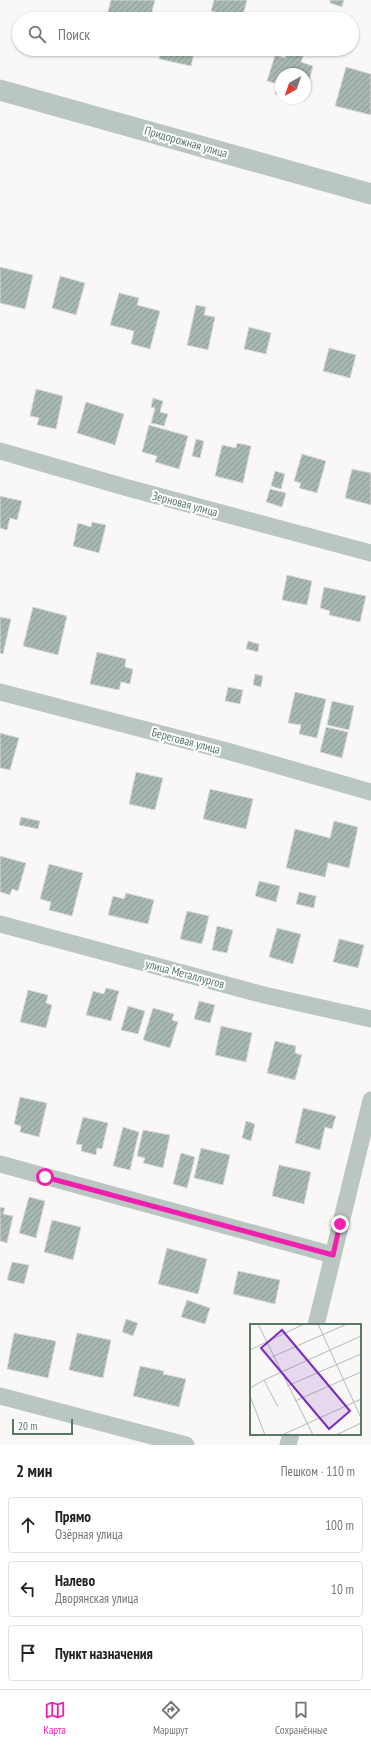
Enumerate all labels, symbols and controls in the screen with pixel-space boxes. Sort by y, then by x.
search box [12,12,359,56]
icon: search [26,23,48,45]
text: Поиск [58,25,90,44]
north arrow [275,68,311,104]
street label: Придорожная улица [143,122,230,161]
street label: Зерновая улица [151,488,220,520]
street label: Береговая улица [150,724,222,757]
street label: улица Металлургов [144,956,227,991]
route start [36,1168,54,1186]
route end [331,1215,349,1233]
inset map [250,1324,361,1435]
scale bar [12,1417,73,1436]
text: 20 m [18,1419,37,1433]
text: 2 мин [16,1460,52,1482]
text: Пешком · 110 m [281,1463,355,1480]
text: Прямо [55,1507,91,1526]
icon: ahead [17,1514,39,1536]
text: 100 m [325,1517,354,1534]
text: Озёрная улица [55,1526,123,1543]
text: Налево [55,1571,95,1590]
icon: left [17,1578,39,1600]
text: 10 m [331,1581,354,1598]
text: Дворянская улица [55,1590,138,1607]
icon: arrive [17,1642,39,1664]
text: Пункт назначения [55,1644,153,1663]
tab: Карта [44,1699,66,1737]
tab: Маршрут [153,1699,188,1737]
tab: Сохранённые [275,1699,327,1737]

